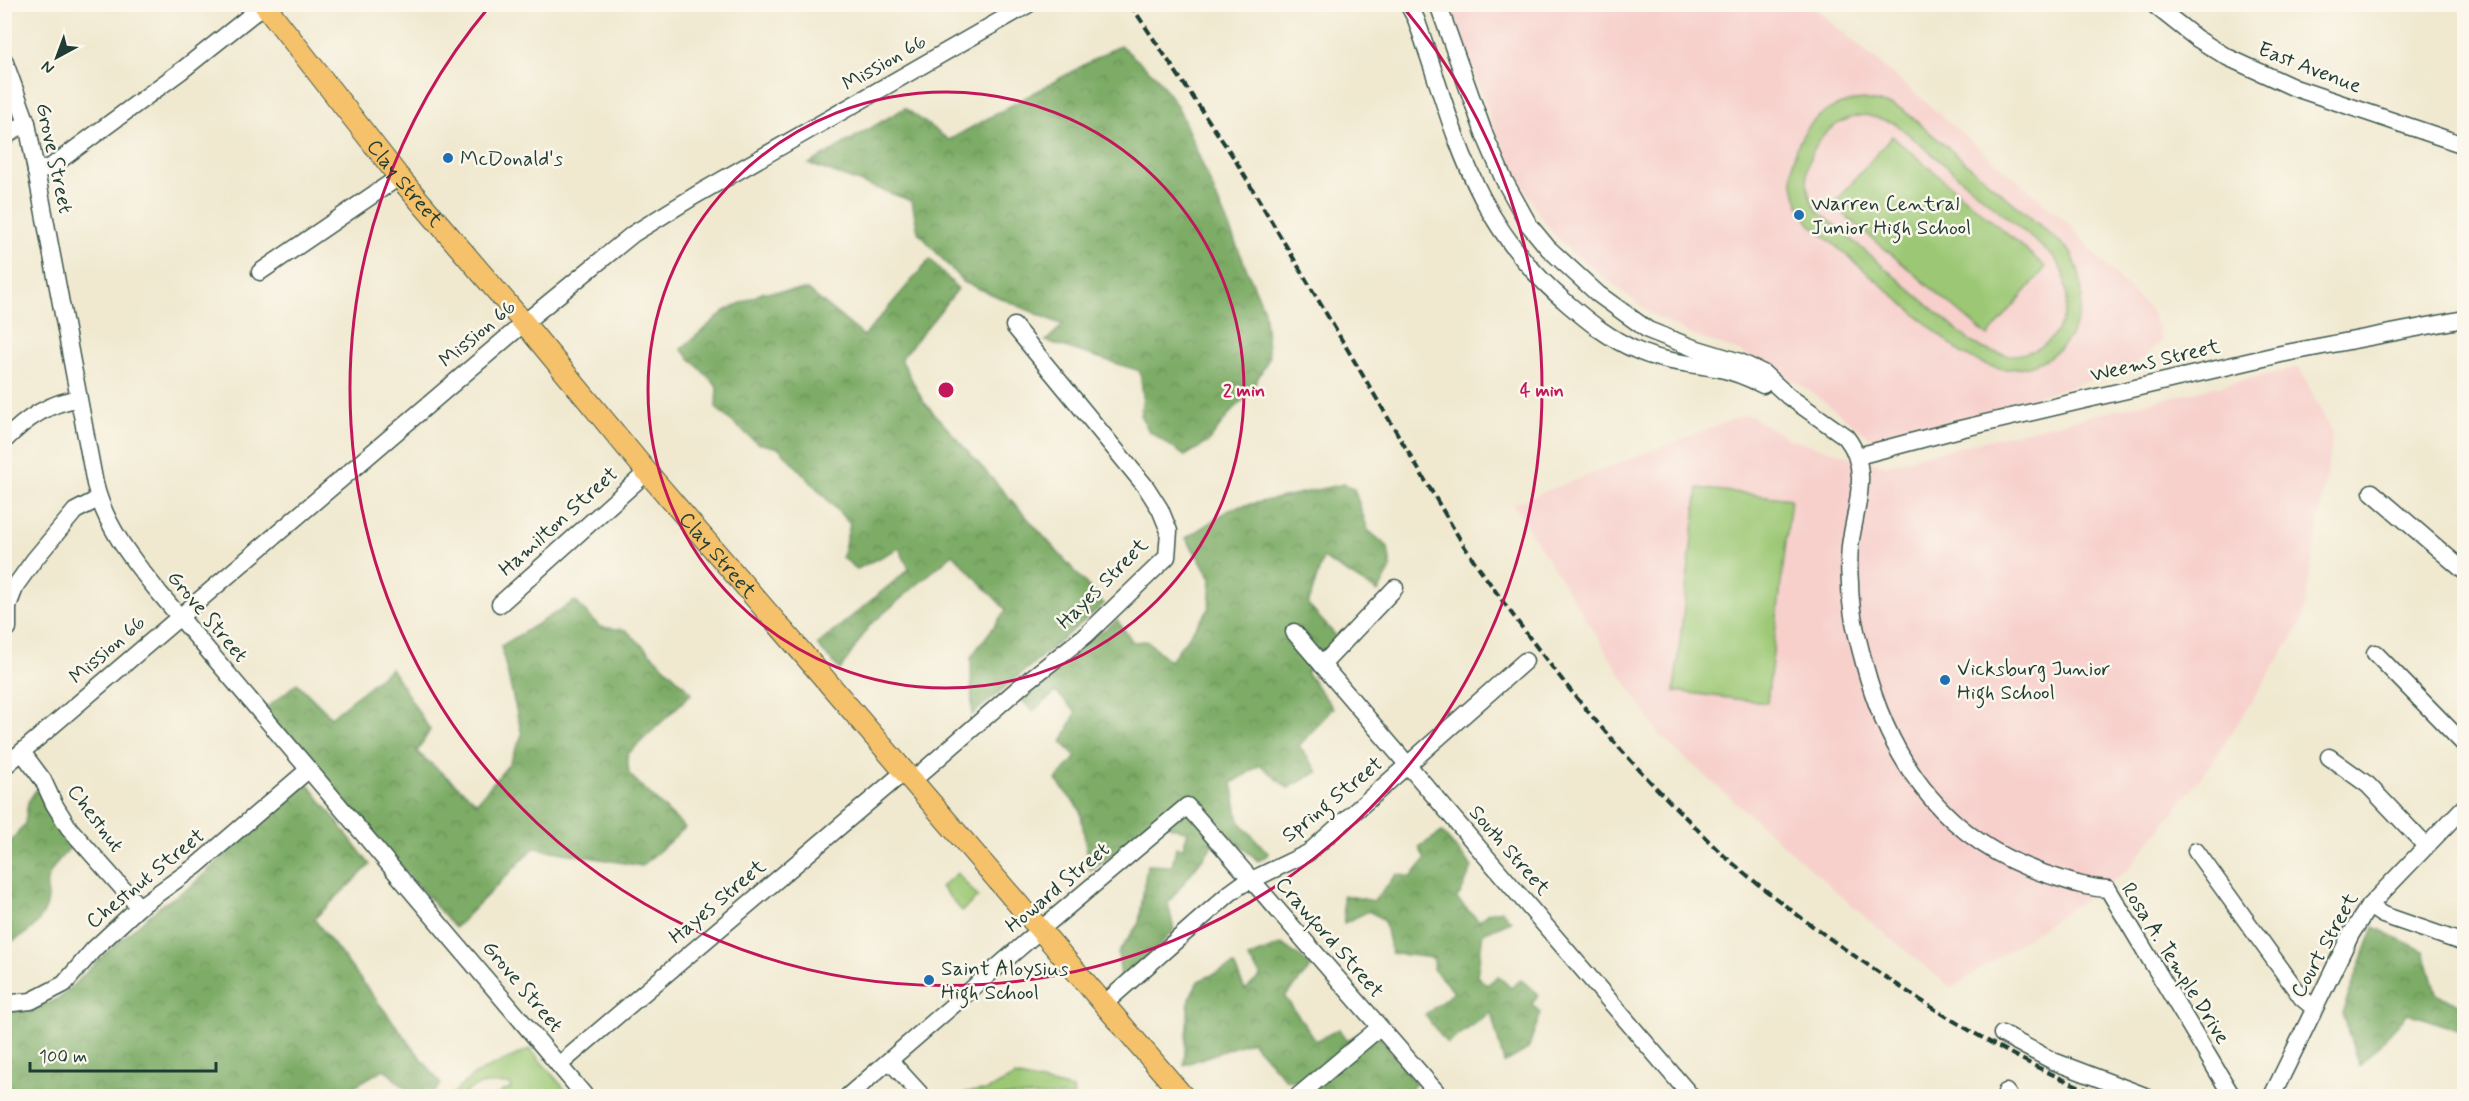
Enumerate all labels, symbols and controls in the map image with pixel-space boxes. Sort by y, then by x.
north arrow [27,27,87,87]
street label: Mission 66 [837,28,932,98]
street label: East Avenue [2254,35,2365,100]
text: N [37,56,59,79]
street label: Grove Street [29,100,79,216]
street label: Clay Street [360,134,449,234]
place label: McDonald's [460,145,563,173]
marker: McDonald's [441,151,455,165]
place label: Warren Central Junior High School [1811,190,1971,244]
marker: Warren Central Junior High School [1792,208,1806,222]
street label: Mission 66 [433,293,522,374]
street label: Weems Street [2088,332,2223,389]
text: 2 min [1223,379,1265,403]
text: 4 min [1520,379,1564,403]
centre of rings [936,380,956,400]
street label: Hamilton Street [493,461,624,583]
street label: Clay Street [672,506,763,605]
street label: Hayes Street [1051,531,1155,636]
street label: Grove Street [160,565,254,669]
street label: Mission 66 [63,609,152,691]
place label: Vicksburg Junior High School [1957,655,2111,709]
marker: Vicksburg Junior High School [1938,673,1952,687]
street label: Spring Street [1276,750,1390,851]
street label: Chestnut [60,779,130,859]
street label: South Street [1462,799,1557,902]
street label: Chestnut Street [80,822,211,935]
street label: Howard Street [1000,836,1116,940]
street label: Hayes Street [663,852,773,951]
street label: Crawford Street [1267,871,1390,1006]
street label: Rosa A. Temple Drive [2114,877,2236,1050]
street label: Court Street [2284,887,2366,1003]
street label: Grove Street [475,935,569,1039]
place label: Saint Aloysius High School [941,955,1068,1009]
marker: Saint Aloysius High School [922,973,936,987]
scale bar [30,1035,216,1073]
text: 100 m [39,1045,87,1069]

